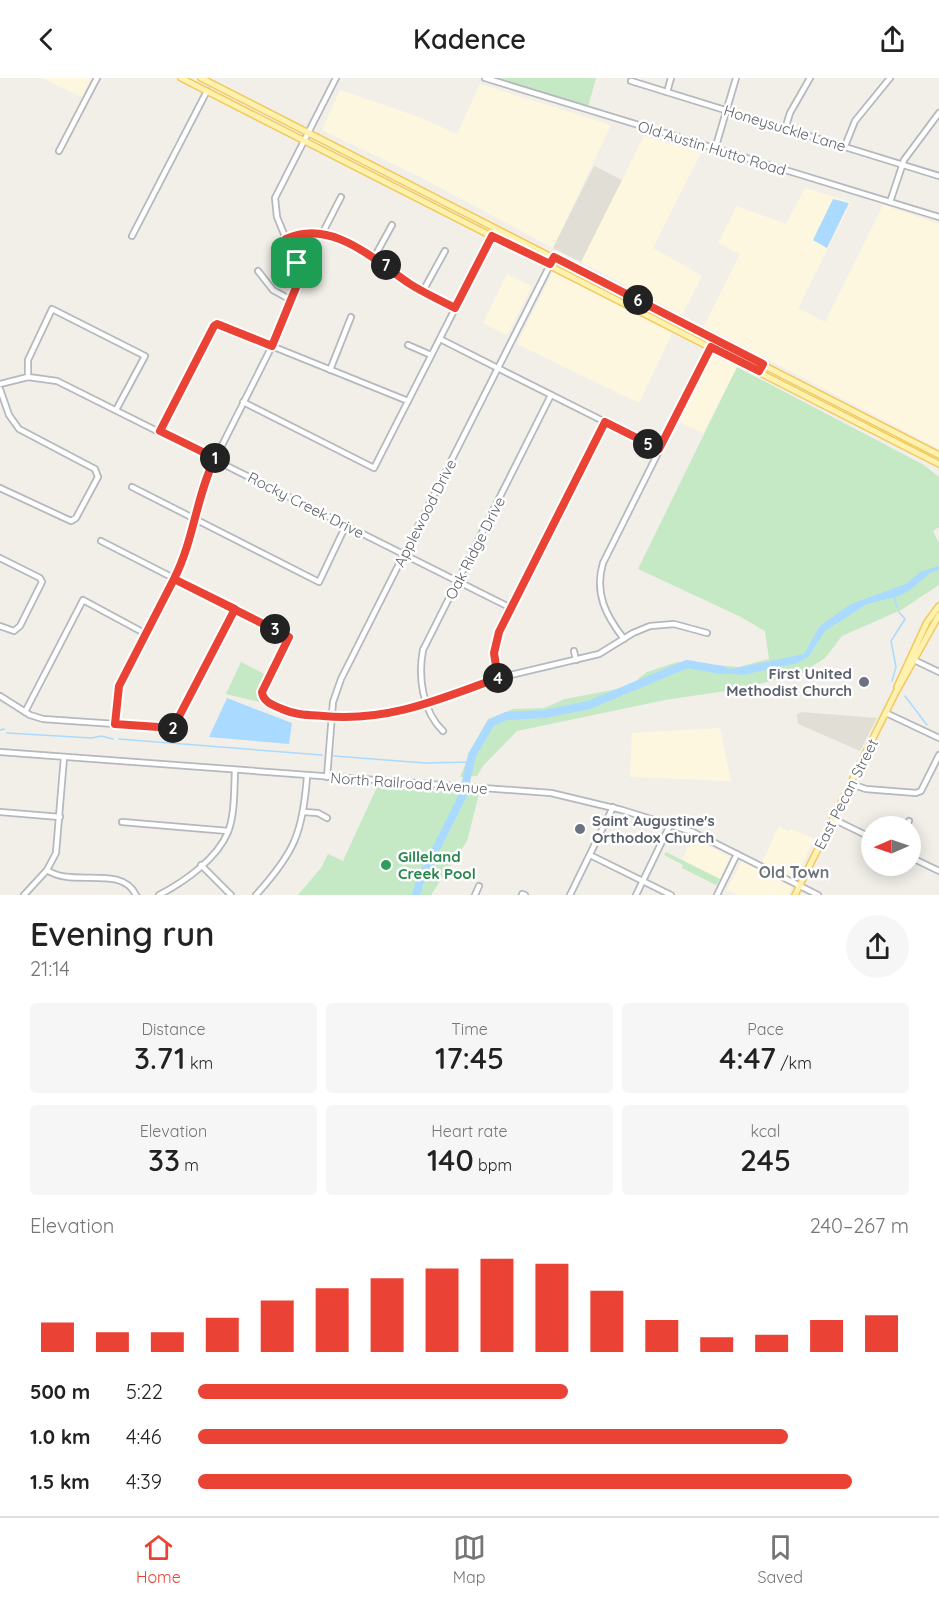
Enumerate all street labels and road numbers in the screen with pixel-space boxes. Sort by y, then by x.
street label: Honeysuckle Lane [722,100,848,156]
street label: Old Austin Hutto Road [636,116,788,180]
street label: Applewood Drive [390,456,460,570]
street label: Rocky Creek Drive [245,468,367,542]
street label: Oak Ridge Drive [441,493,509,603]
street label: East Pecan Street [810,735,882,853]
street label: North Railroad Avenue [330,768,488,798]

